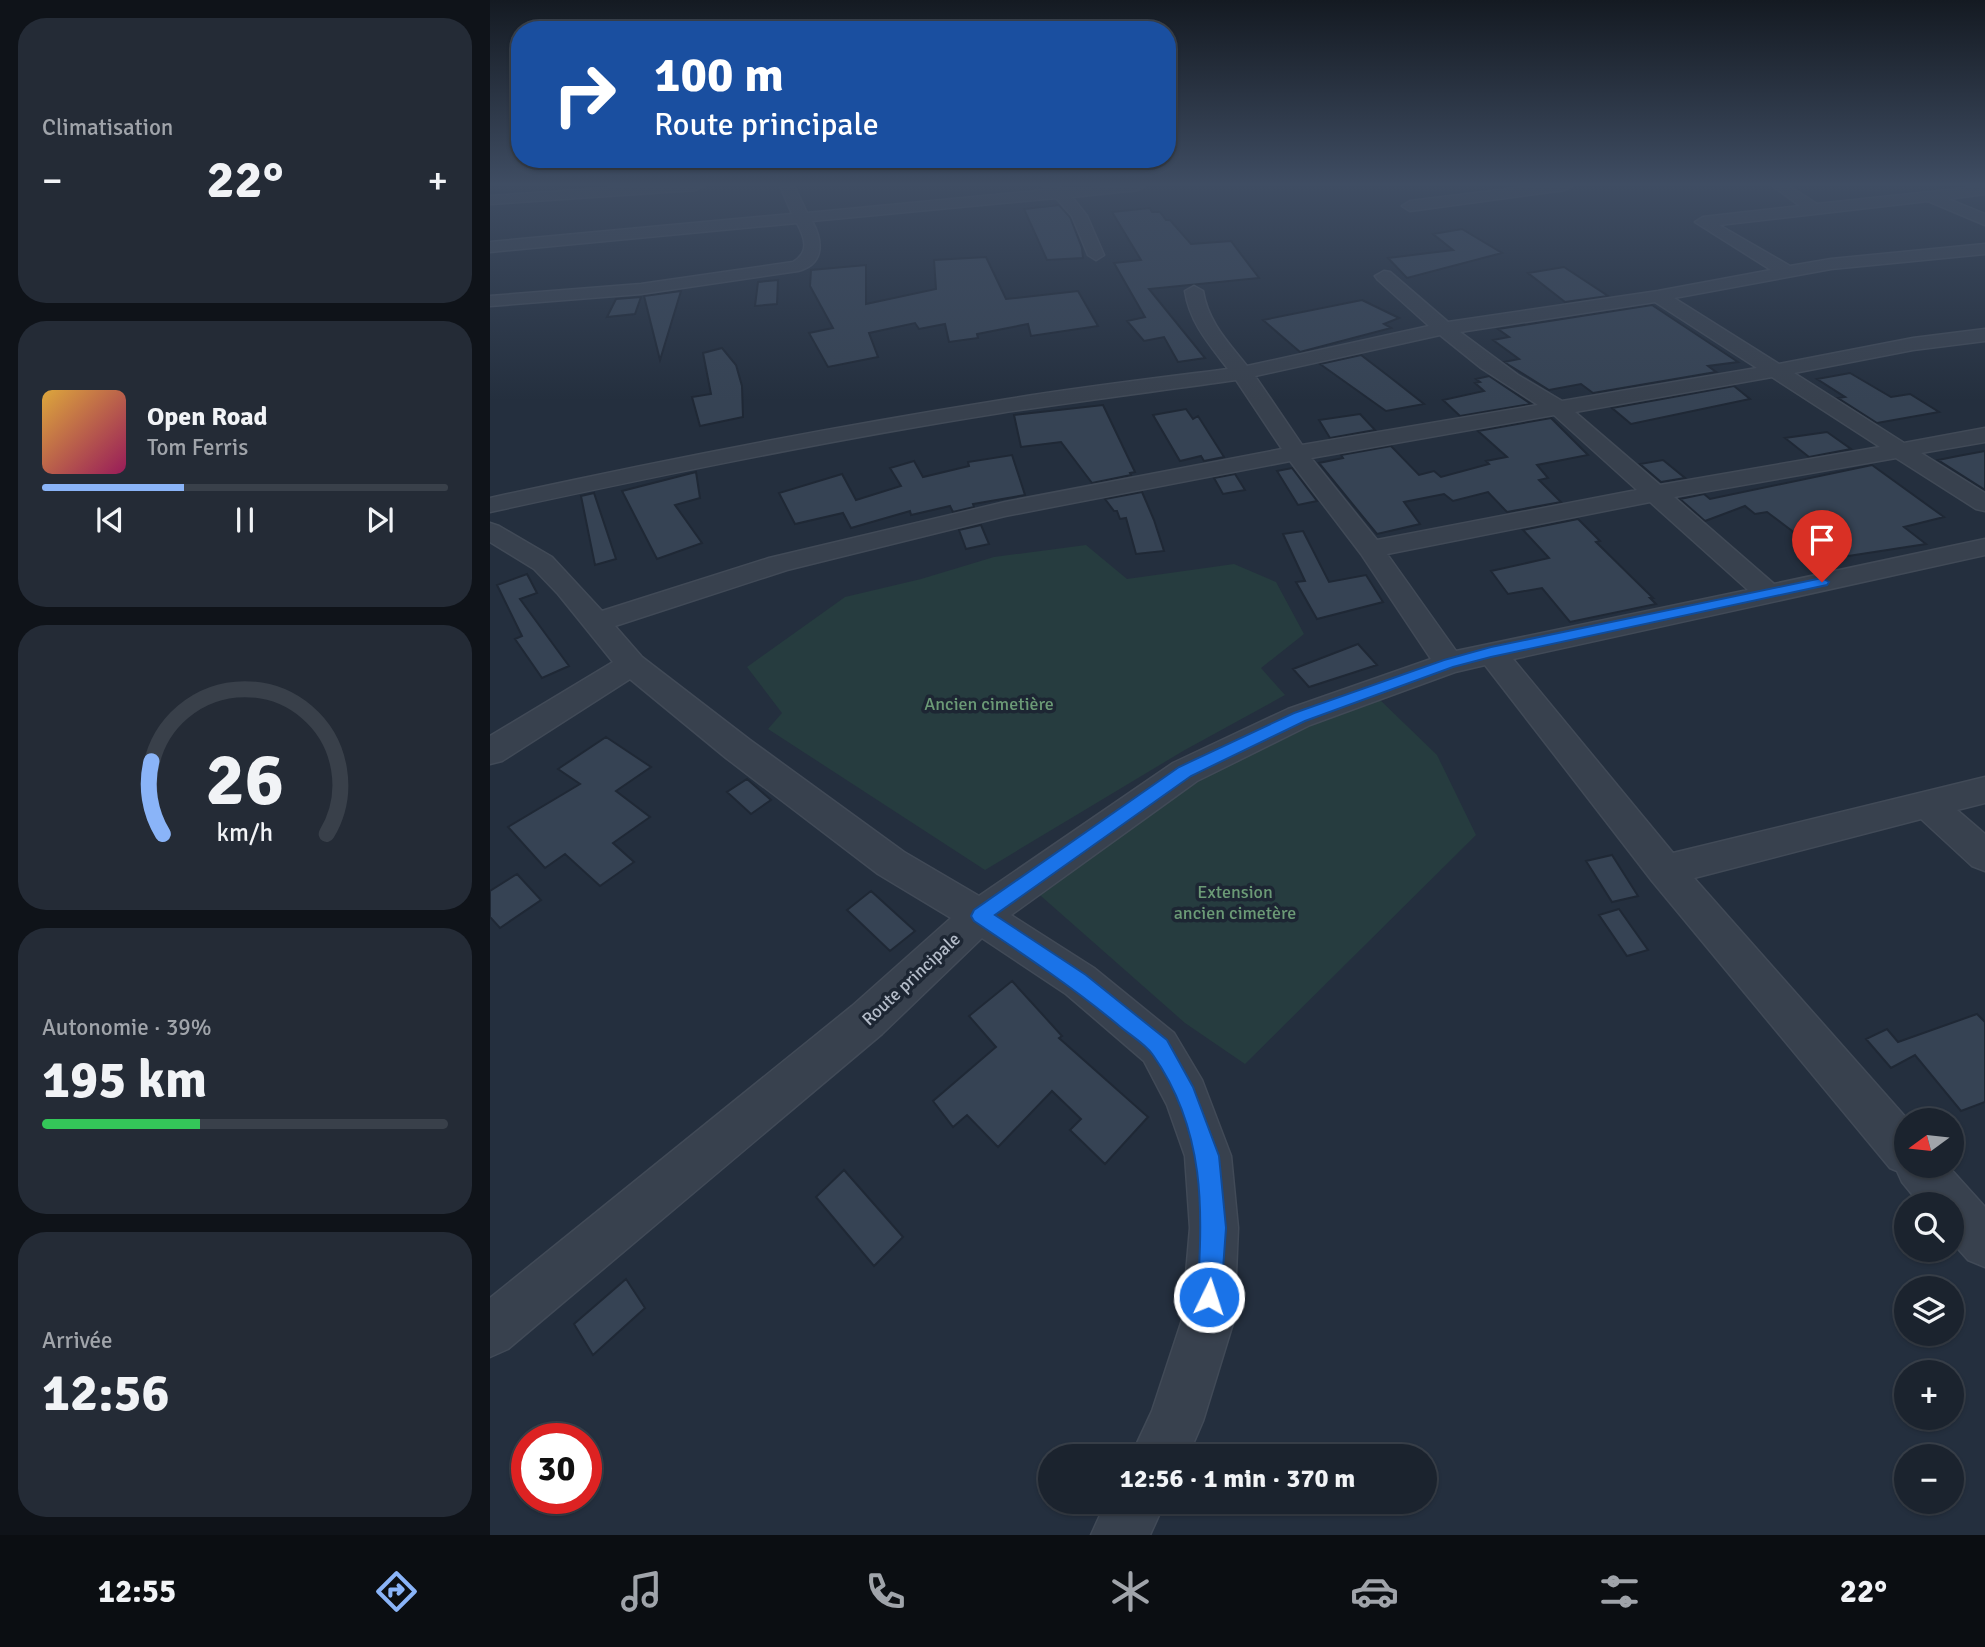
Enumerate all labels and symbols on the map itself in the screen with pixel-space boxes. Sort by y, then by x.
pin [1792,510,1852,582]
park label: Ancien cimetière [924,693,1054,715]
park label: Extension ancien cimetère [1174,881,1296,924]
street label: Route principale [857,928,965,1030]
north arrow [1894,1108,1964,1178]
position arrow [1172,1260,1246,1334]
speed limit sign: 30 [511,1423,602,1514]

